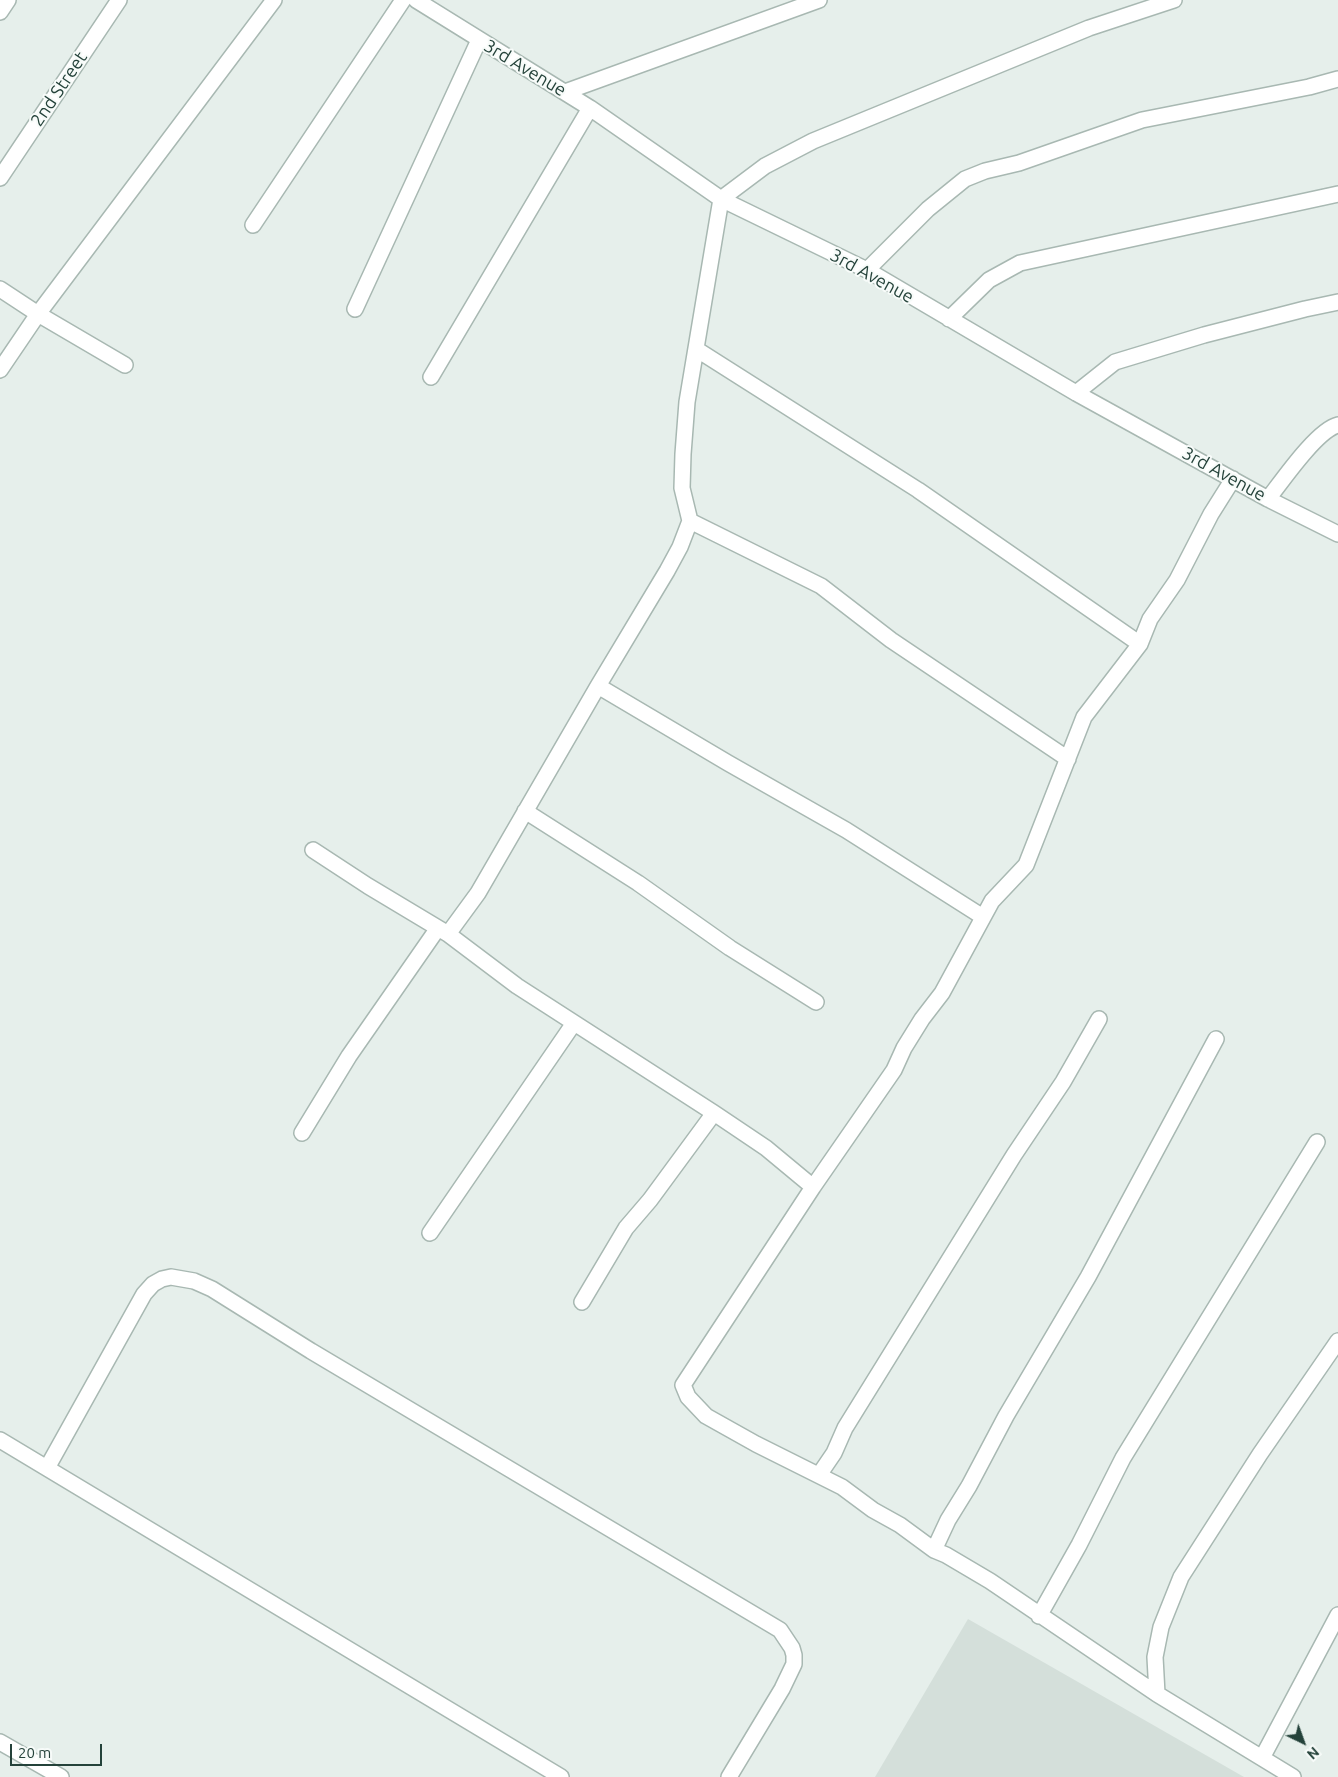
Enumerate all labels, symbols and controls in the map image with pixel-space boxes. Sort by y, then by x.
street label: 3rd Avenue [480,35,570,101]
street label: 2nd Street [26,48,92,130]
street label: 3rd Avenue [826,244,918,308]
street label: 3rd Avenue [1178,442,1270,506]
north arrow [1278,1717,1328,1767]
scale bar [12,1734,105,1766]
text: 20 m [18,1744,51,1761]
text: N [1304,1744,1322,1763]

